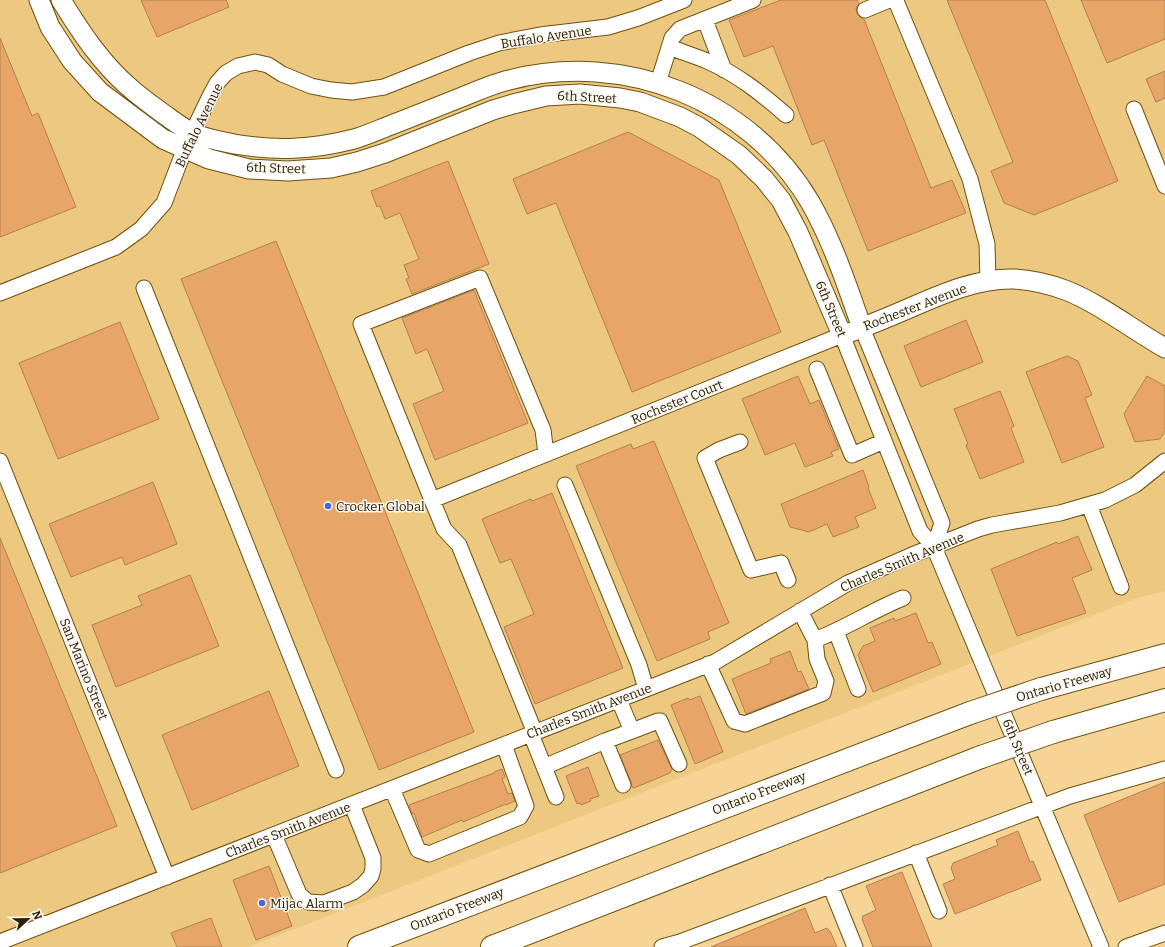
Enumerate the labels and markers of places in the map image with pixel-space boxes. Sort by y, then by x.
place label: Crocker Global [336,499,425,514]
marker: Crocker Global [323,501,333,511]
place label: Mijac Alarm [270,896,344,911]
marker: Mijac Alarm [257,898,267,908]

